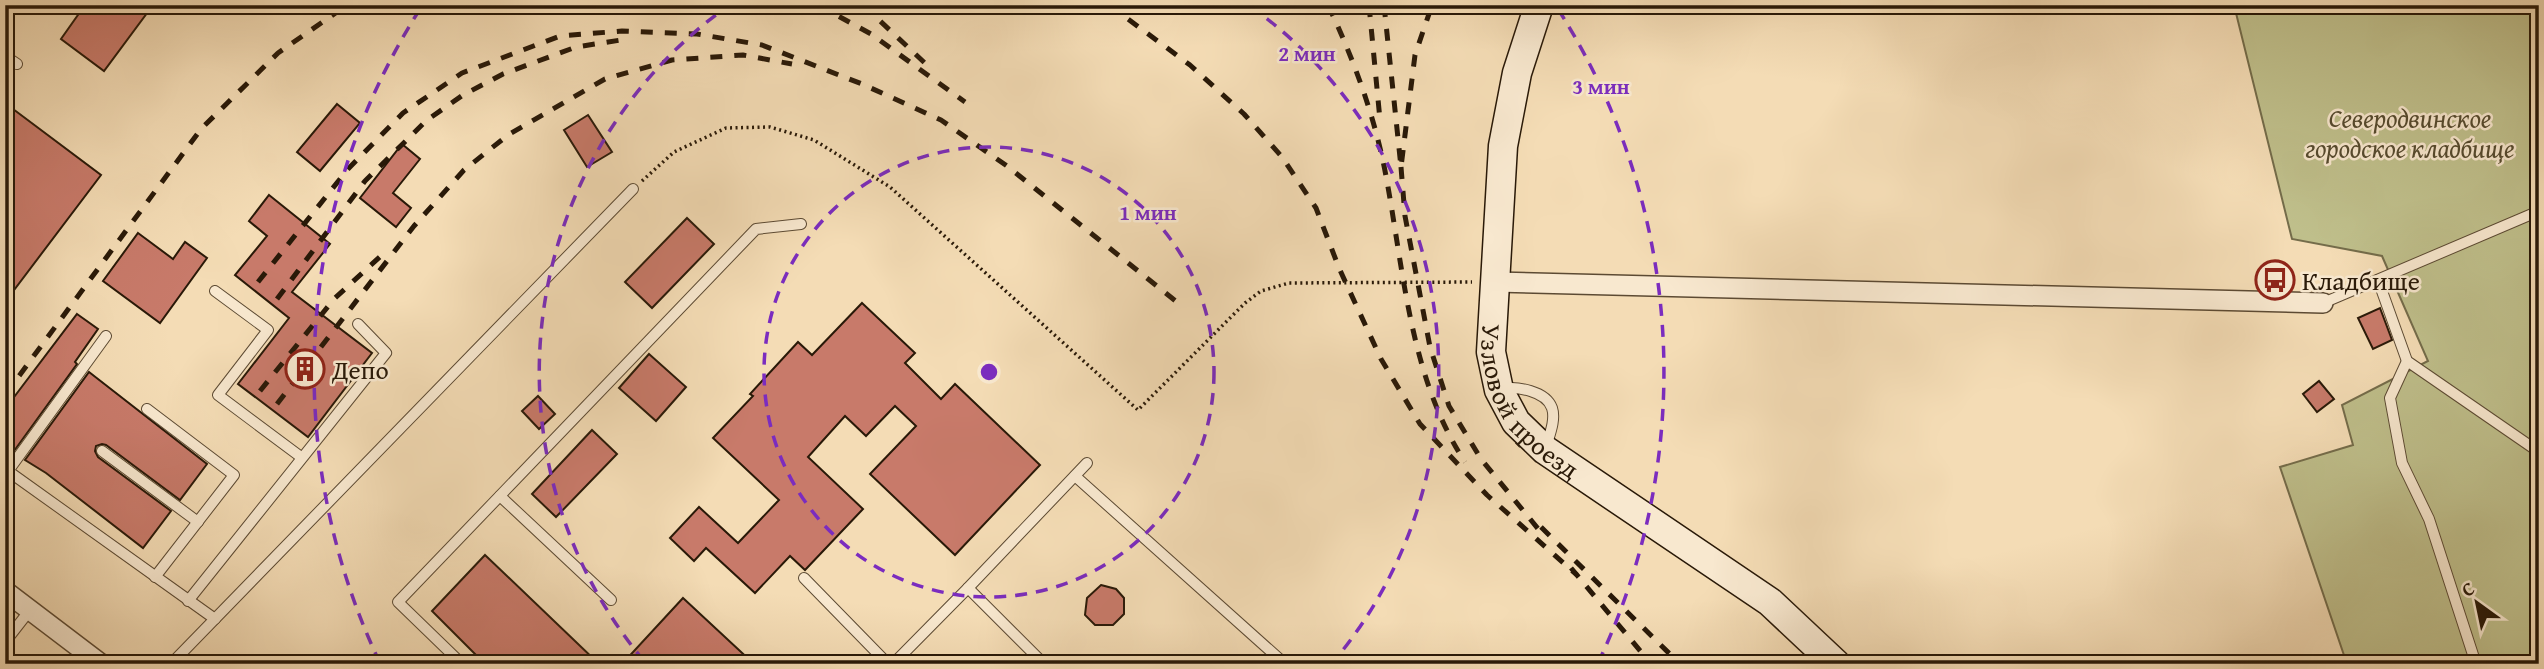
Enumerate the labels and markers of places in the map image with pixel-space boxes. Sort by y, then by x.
bus stop icon: Кладбище [2254,259,2296,301]
place label: Кладбище [2302,261,2420,300]
building icon: Депо [284,348,326,390]
place label: Депо [331,350,389,389]
centre of rings [977,360,1001,384]

